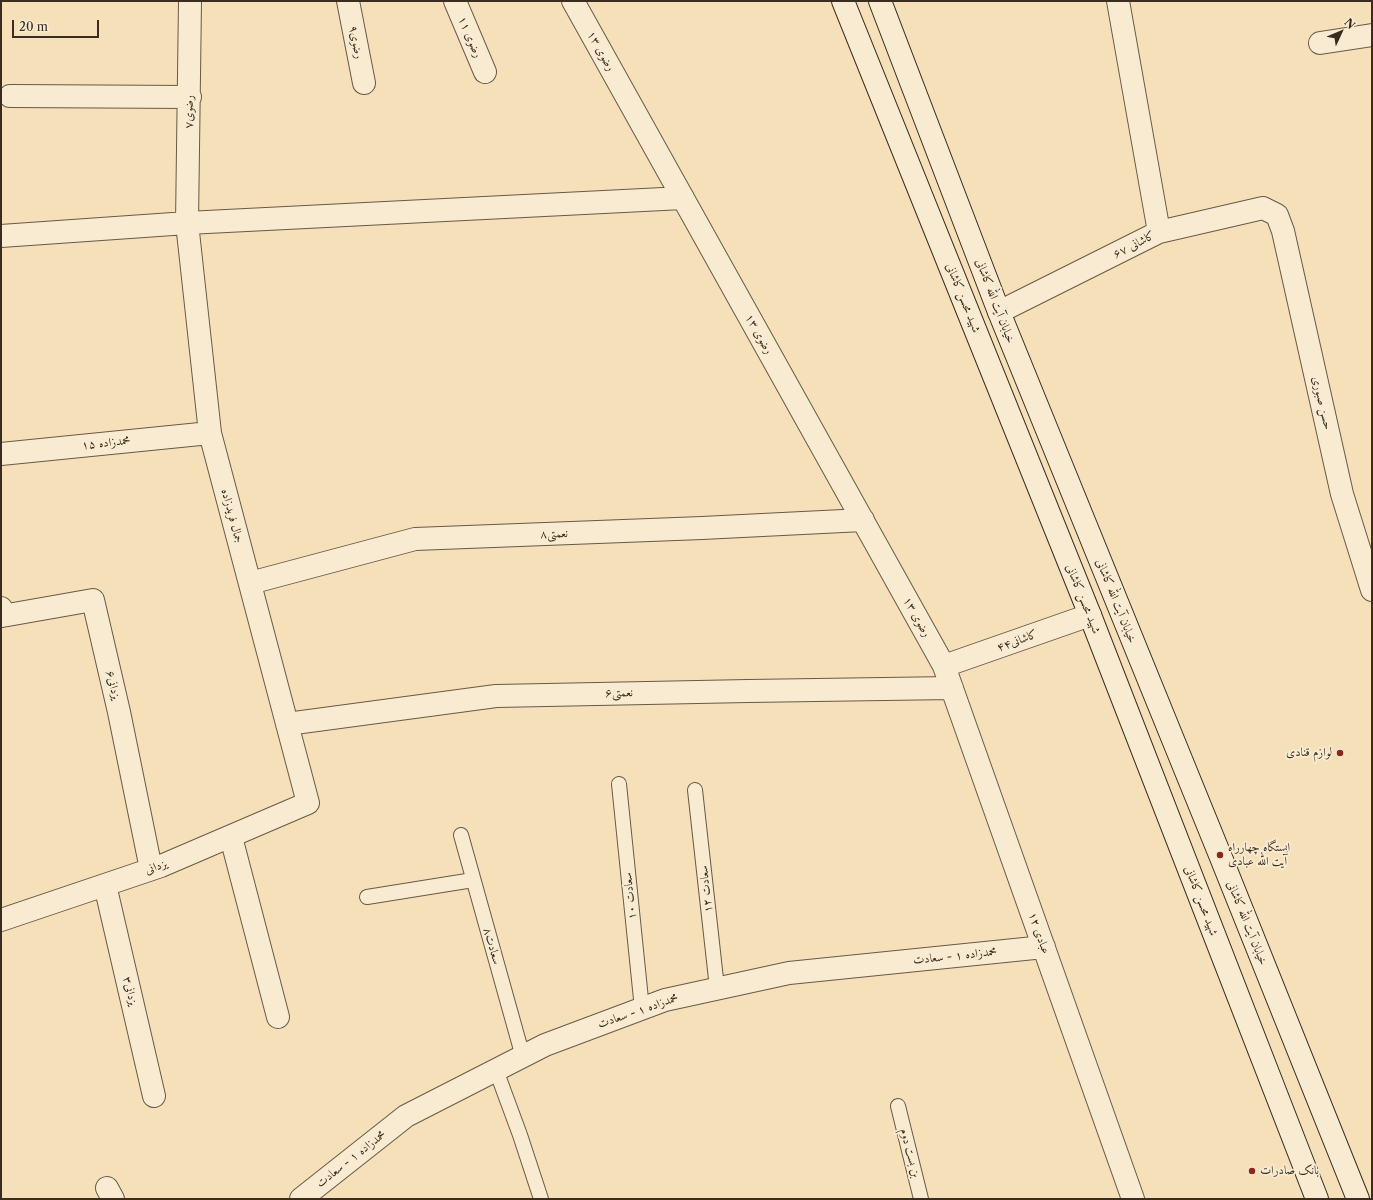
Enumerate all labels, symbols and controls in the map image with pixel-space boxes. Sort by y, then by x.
scale bar [14,12,101,38]
north arrow [1321,12,1361,52]
street label: رضوی ۱۱ [455,14,485,60]
text: N [1341,15,1358,32]
text: 20 m [19,19,48,34]
street label: رضوی۹ [346,24,366,60]
street label: رضوی ۱۳ [584,28,618,74]
street label: رضوی۷ [182,95,196,129]
street label: کاشانی ۶۷ [1111,228,1157,262]
street label: خیابان آیت الله کاشانی [972,257,1018,345]
street label: شهید محسن کاشانی [943,261,983,335]
street label: رضوی ۱۳ [742,311,776,357]
street label: حسن صبوری [1309,375,1335,431]
street label: محمدزاده ۱۵ [81,433,131,453]
street label: جمال فریدزاده [218,487,246,545]
street label: نعمتی۸ [540,526,568,542]
street label: خیابان آیت الله کاشانی [1093,557,1139,645]
street label: شهید محسن کاشانی [1063,562,1103,636]
street label: رضوی ۱۳ [900,594,934,640]
street label: کاشانی۴۴ [995,627,1039,655]
street label: یزدانی۶ [103,669,123,701]
street label: نعمتی۶ [605,686,633,700]
place label: لوازم قنادی [1286,746,1332,760]
marker: لوازم قنادی [1335,748,1345,758]
place label: ایستگاه چهارراه آیت الله عبادی [1228,841,1290,869]
marker: ایستگاه چهارراه آیت الله عبادی [1215,850,1225,860]
street label: یزدانی [143,856,169,878]
street label: شهید محسن کاشانی [1181,864,1221,938]
street label: سعادت ۱۲ [696,865,716,913]
street label: سعادت ۱۰ [620,872,640,920]
street label: خیابان آیت الله کاشانی [1224,879,1270,967]
street label: عبادی ۱۲ [1025,910,1053,956]
street label: سعادت۸ [480,926,504,966]
street label: محمدزاده ۱ - سعادت [912,944,998,968]
street label: یزدانی۳ [120,975,140,1007]
street label: محمدزاده ۱ - سعادت [596,990,680,1032]
street label: محمدزاده ۱ - سعادت [313,1127,389,1191]
street label: بن بست دوم [897,1127,923,1179]
place label: بانک صادرات [1260,1164,1319,1178]
marker: بانک صادرات [1247,1166,1257,1176]

